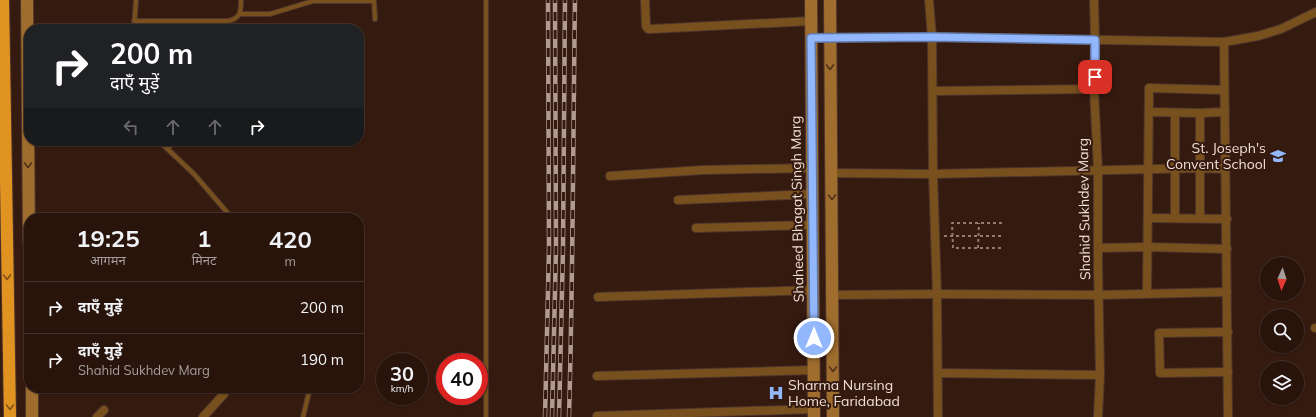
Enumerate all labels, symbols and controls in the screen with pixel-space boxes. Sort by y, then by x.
text: 200 m [110,36,193,71]
icon: right [44,40,96,92]
pin [1078,60,1112,94]
one-way arrow [826,64,834,70]
icon: arrive [1084,66,1106,88]
text: दाएँ मुड़ें [110,71,159,94]
street label: Shaheed Bhagat Singh Marg [786,115,808,303]
icon: left [120,116,142,138]
icon: ahead [162,116,184,138]
icon: ahead [204,116,226,138]
icon: right [246,116,268,138]
street label: Shahid Sukhdev Marg [1074,138,1094,280]
place label: St. Joseph's Convent School [1166,139,1266,173]
school or university icon: St. Joseph's Convent School [1269,147,1287,165]
one-way arrow [24,162,32,168]
one-way arrow [827,194,836,200]
text: 19:25 [76,223,140,253]
text: 1 [197,223,211,253]
text: 420 [269,224,312,254]
text: आगमन [90,252,126,268]
text: मिनट [192,252,217,268]
text: m [285,253,296,269]
north arrow [1260,257,1304,301]
map controls [1260,257,1304,405]
one-way arrow [3,274,12,280]
icon: right [44,297,66,319]
text: दाएँ मुड़ें [78,297,122,316]
text: 200 m [300,298,344,317]
button: search [1260,309,1304,353]
position arrow [793,317,835,359]
text: दाएँ मुड़ें [78,341,122,360]
icon: right [44,349,66,371]
text: 190 m [300,350,344,369]
speed limit sign: 40 [436,353,488,405]
text: 30 [390,361,414,386]
button: layers [1260,361,1304,405]
text: Shahid Sukhdev Marg [78,362,210,378]
one-way arrow [829,366,837,372]
place label: Sharma Nursing Home, Faridabad [788,376,900,410]
text: km/h [391,382,413,395]
hospital icon: Sharma Nursing Home, Faridabad [767,384,785,402]
one-way arrow [6,404,14,410]

